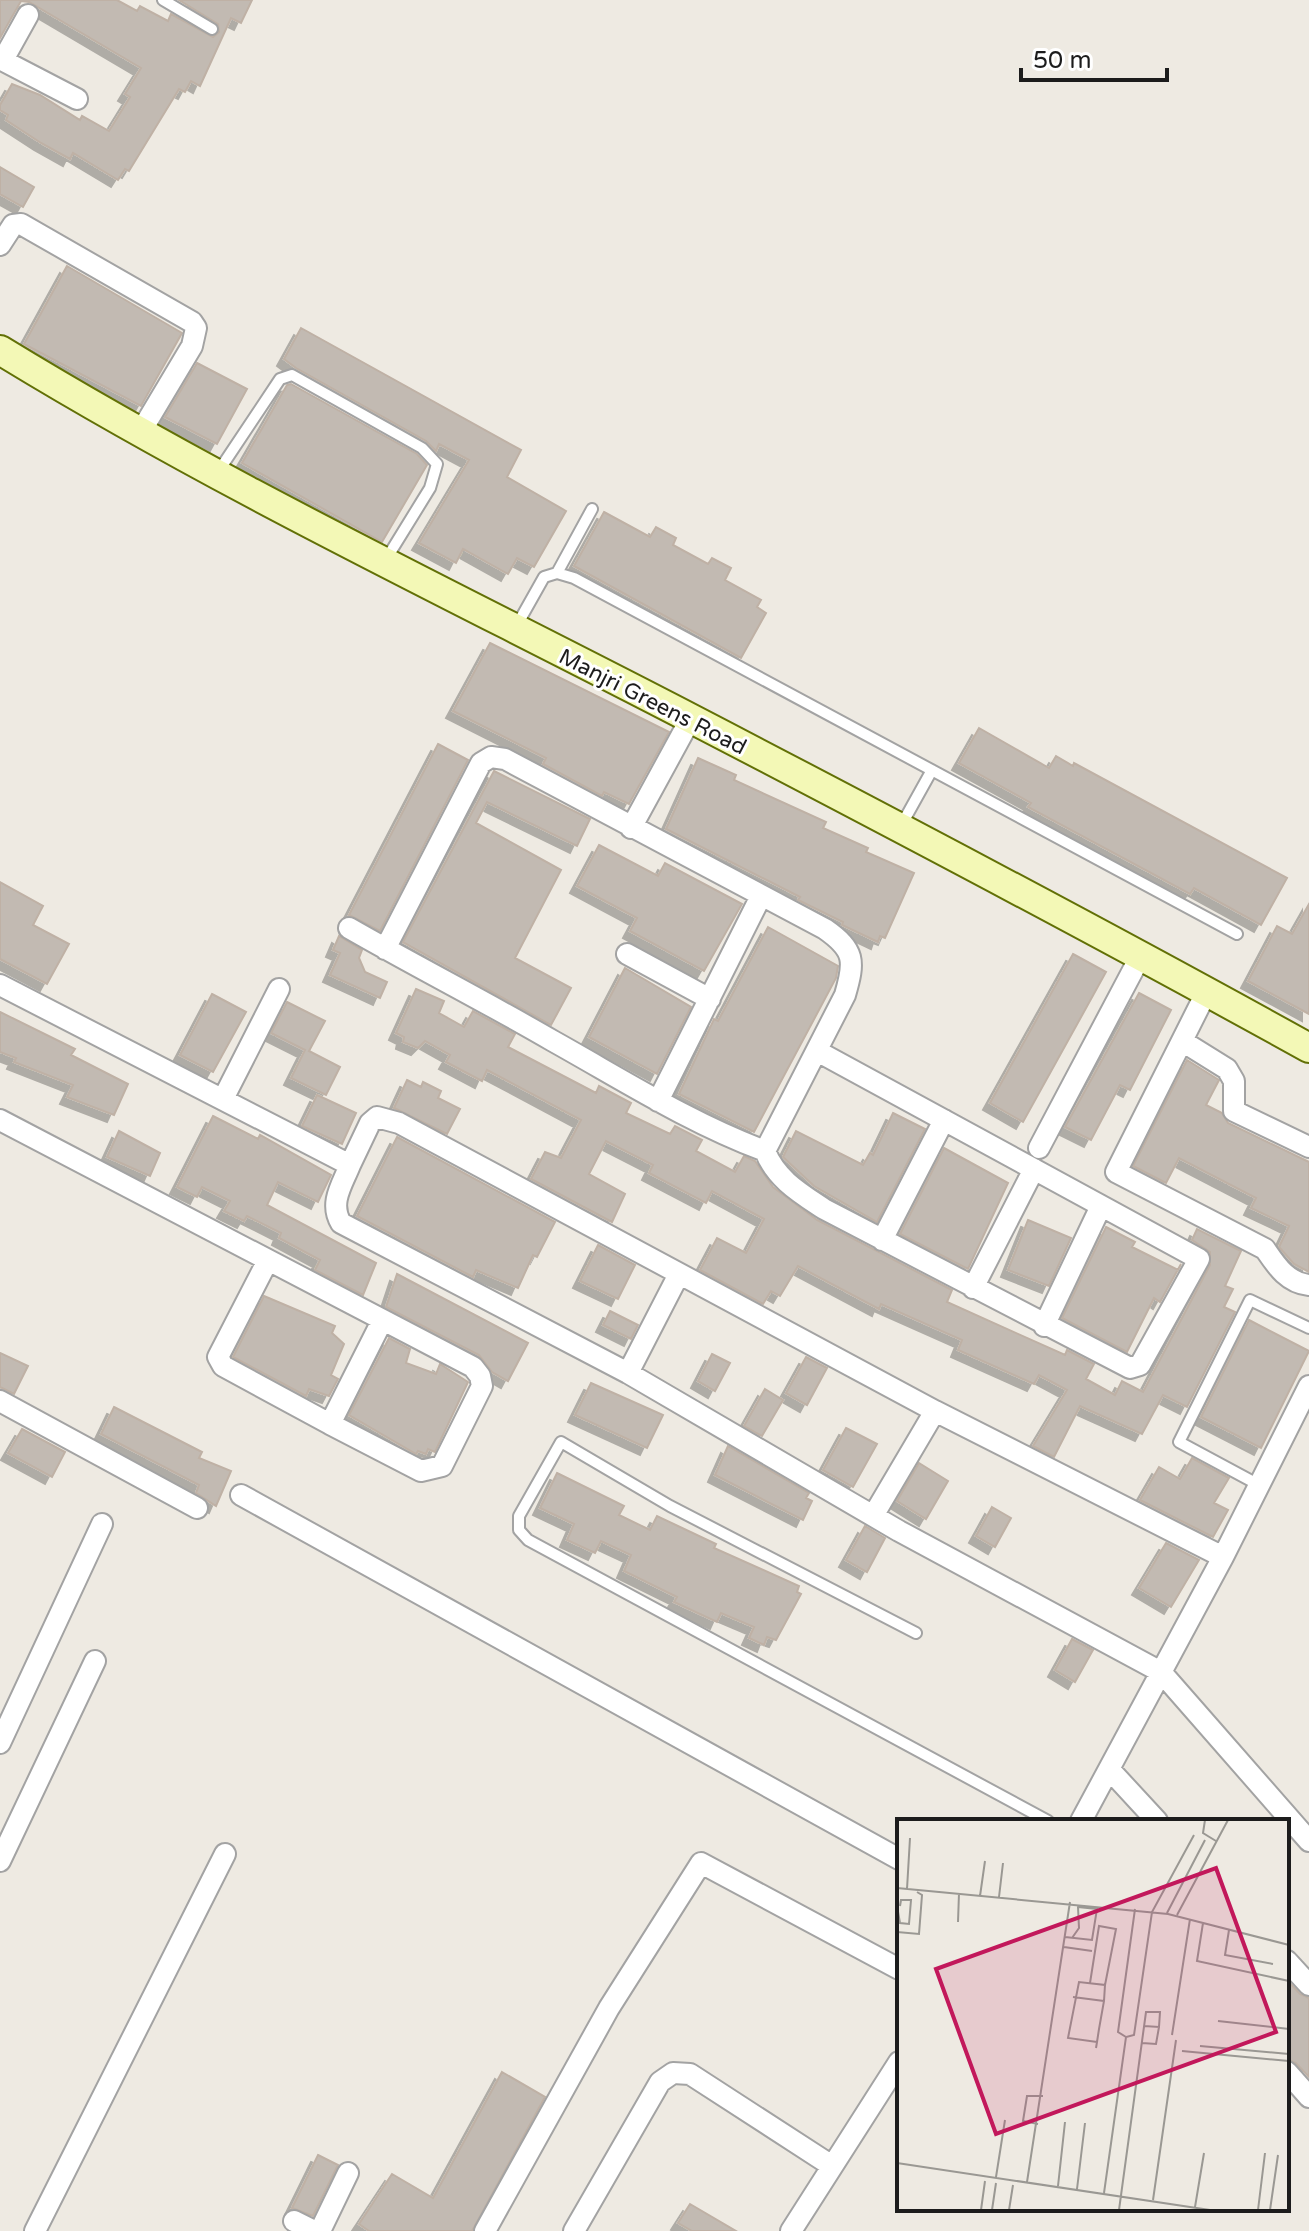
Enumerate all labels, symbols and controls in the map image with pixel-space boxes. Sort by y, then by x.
scale bar [1021,32,1167,82]
text: 50 m [1033,46,1091,75]
street label: Manjri Greens Road [554,643,751,760]
inset map [897,1819,1289,2211]

